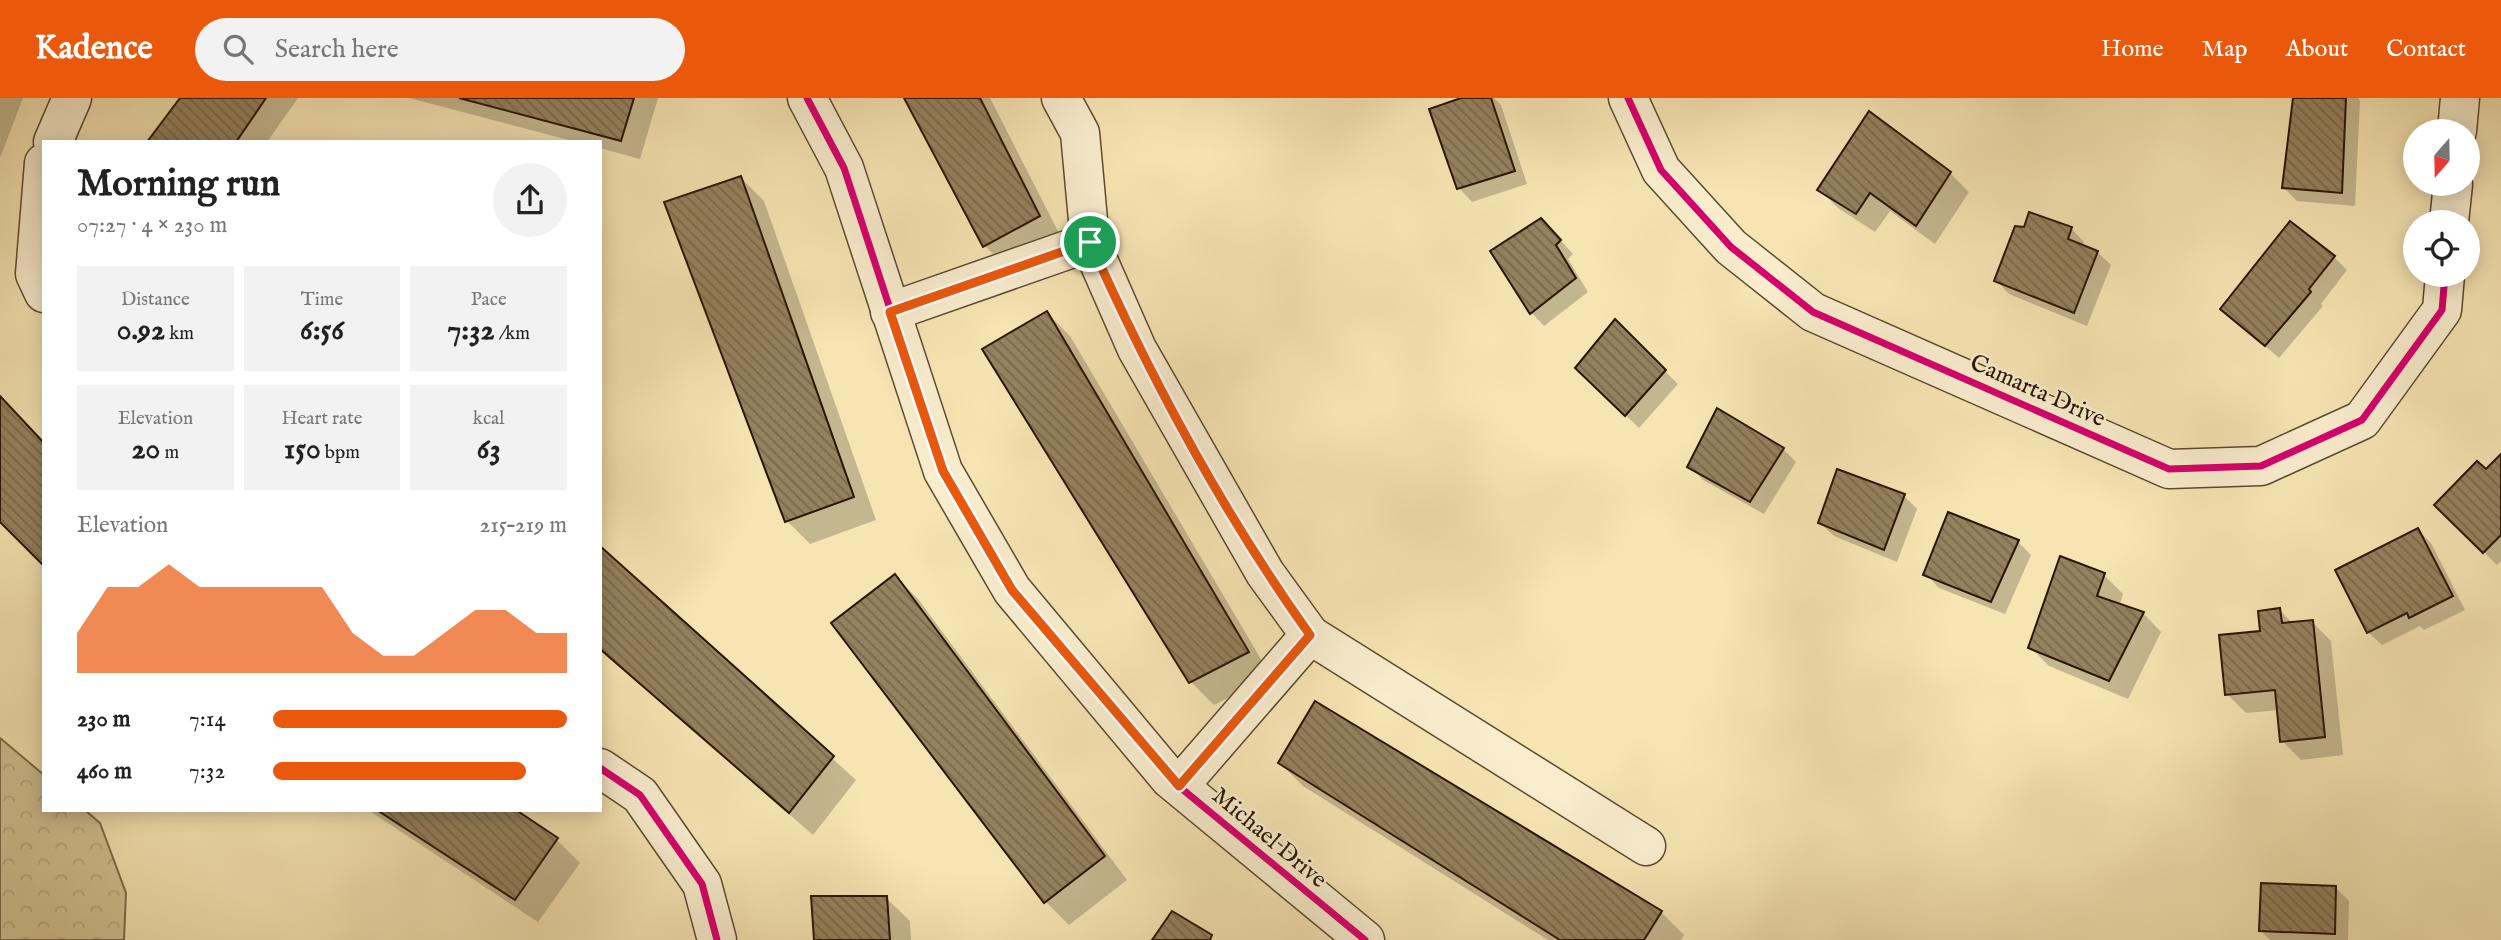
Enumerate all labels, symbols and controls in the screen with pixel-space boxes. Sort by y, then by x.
search box [195,18,685,81]
text: Kadence [35,28,153,70]
icon: search [219,30,257,68]
text: Search here [275,33,399,66]
text: Home [2101,34,2164,65]
text: Map [2202,34,2248,65]
text: About [2286,34,2348,65]
text: Contact [2386,34,2466,65]
north arrow [2403,119,2480,196]
map controls [2403,119,2480,287]
text: Morning run [77,161,280,209]
button: share [493,163,567,237]
button: locate [2403,210,2480,287]
text: 07:27 · 4 × 230 m [77,211,227,240]
pin [1060,212,1120,272]
icon: arrive [1071,223,1109,261]
text: Distance [121,288,190,312]
text: Time [301,288,343,312]
text: Pace [471,288,507,312]
text: 0.92 [117,312,165,350]
text: 6:56 [300,312,344,350]
text: 7:32 [447,312,495,350]
text: km [165,322,194,346]
text: /km [495,322,530,346]
street label: Camarta Drive [1965,348,2110,435]
text: Elevation [118,407,193,431]
text: Heart rate [281,407,363,431]
text: kcal [473,407,505,431]
text: 20 [132,431,160,469]
text: 150 [284,431,321,469]
text: 63 [477,431,501,469]
text: m [160,441,179,465]
text: bpm [321,441,360,465]
text: Elevation [77,511,168,540]
text: 215–219 m [479,511,567,540]
text: 230 m [77,705,130,734]
text: 7:14 [189,705,226,734]
text: 460 m [77,757,132,786]
text: 7:32 [189,757,225,786]
street label: Michael Drive [1205,781,1333,895]

